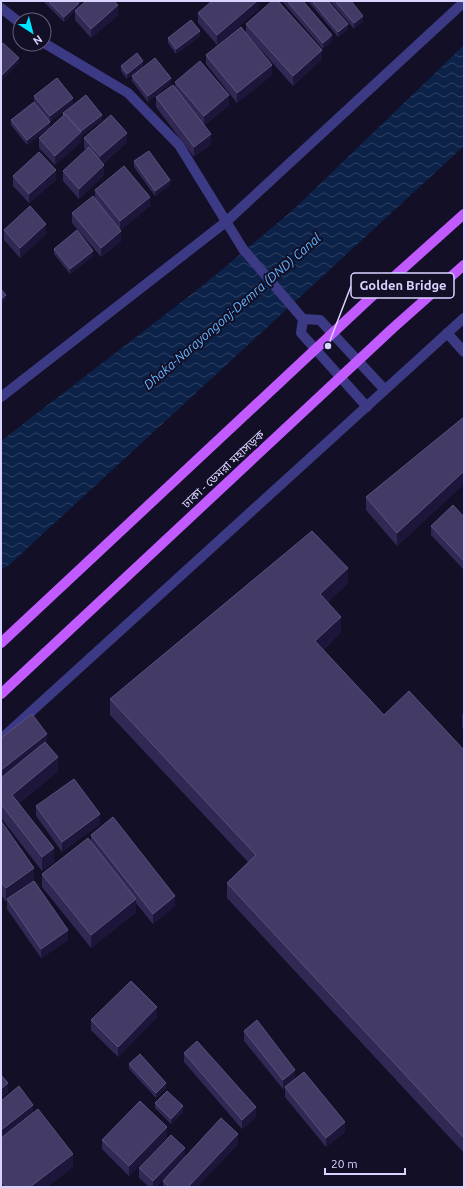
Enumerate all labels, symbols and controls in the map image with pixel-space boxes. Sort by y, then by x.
north arrow [12,12,52,52]
text: N [31,33,45,47]
water label: Dhaka-Narayongonj-Demra (DND) Canal [141,230,324,393]
callout: Golden Bridge [351,273,454,298]
text: Golden Bridge [359,278,447,292]
street label: ঢাকা - ডেমরা মহাসড়ক [179,427,268,512]
scale bar [325,1150,405,1176]
text: 20 m [331,1157,358,1170]

